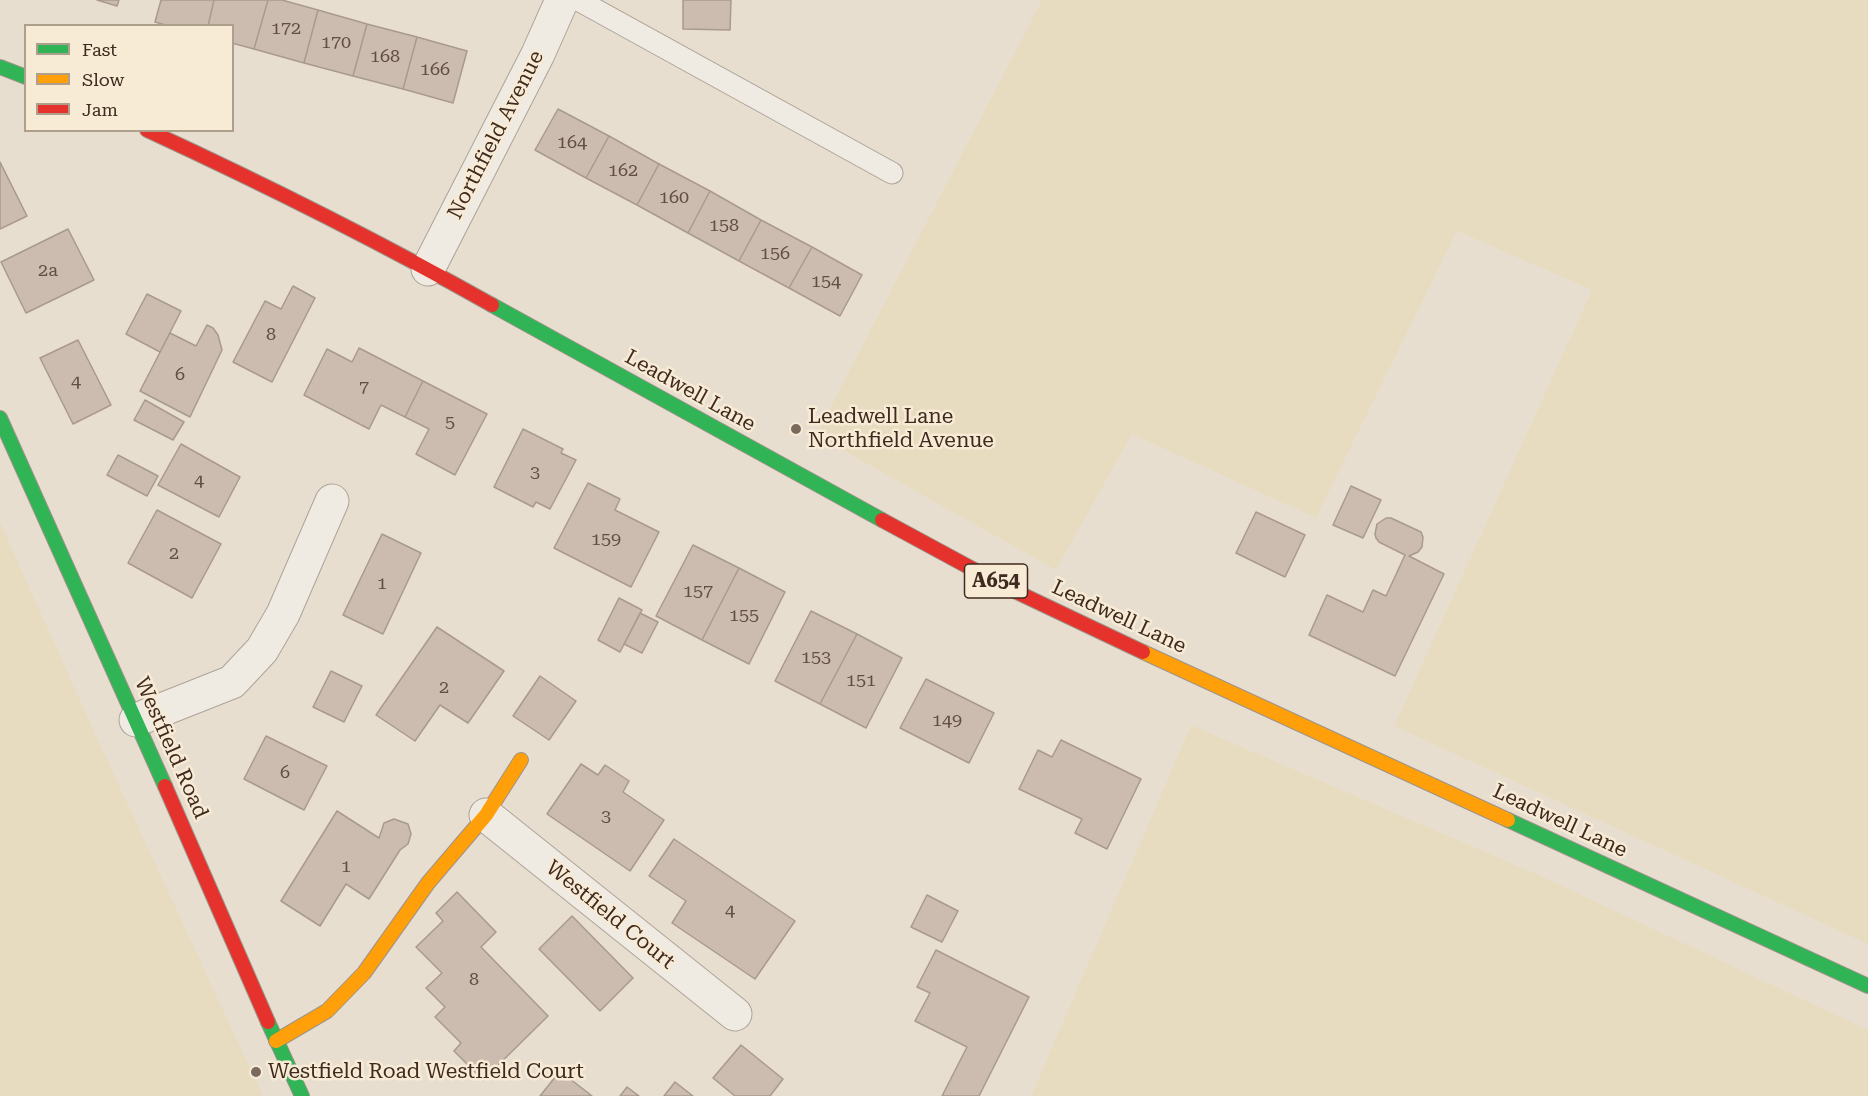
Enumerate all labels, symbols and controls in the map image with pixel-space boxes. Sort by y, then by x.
house number: 172 [271,18,301,40]
legend [24,24,234,132]
house number: 170 [321,32,351,54]
text: Fast [82,39,117,60]
house number: 168 [370,46,400,68]
street label: Northfield Avenue [443,46,549,224]
house number: 166 [420,59,450,81]
text: Slow [82,69,124,90]
text: Jam [82,99,118,120]
house number: 164 [557,132,587,154]
house number: 162 [608,160,638,182]
house number: 160 [659,187,689,209]
house number: 158 [709,215,739,237]
house number: 156 [760,243,790,265]
house number: 2a [38,260,58,282]
house number: 154 [811,271,841,293]
house number: 8 [266,324,276,346]
street label: Leadwell Lane [620,345,760,437]
house number: 6 [175,364,185,386]
house number: 4 [71,371,81,393]
house number: 7 [359,377,369,399]
place label: Leadwell Lane Northfield Avenue [808,404,994,454]
house number: 5 [445,412,455,434]
marker: Leadwell Lane Northfield Avenue [789,422,803,436]
house number: 3 [530,462,540,484]
house number: 4 [194,470,204,492]
house number: 159 [591,529,621,551]
house number: 2 [169,543,179,565]
road number: A654 [964,564,1028,598]
house number: 1 [377,573,387,595]
street label: Leadwell Lane [1048,575,1190,659]
house number: 157 [683,581,713,603]
house number: 155 [729,605,759,627]
house number: 153 [801,647,831,669]
house number: 151 [846,670,876,692]
street label: Westfield Road [129,673,213,823]
house number: 2 [439,677,449,699]
house number: 149 [932,710,962,732]
house number: 6 [280,762,290,784]
street label: Leadwell Lane [1489,779,1631,863]
house number: 3 [601,806,611,828]
street label: Westfield Court [540,855,680,975]
house number: 1 [341,856,351,878]
house number: 4 [725,900,735,922]
house number: 8 [469,969,479,991]
place label: Westfield Road Westfield Court [268,1059,584,1085]
marker: Westfield Road Westfield Court [249,1065,263,1079]

